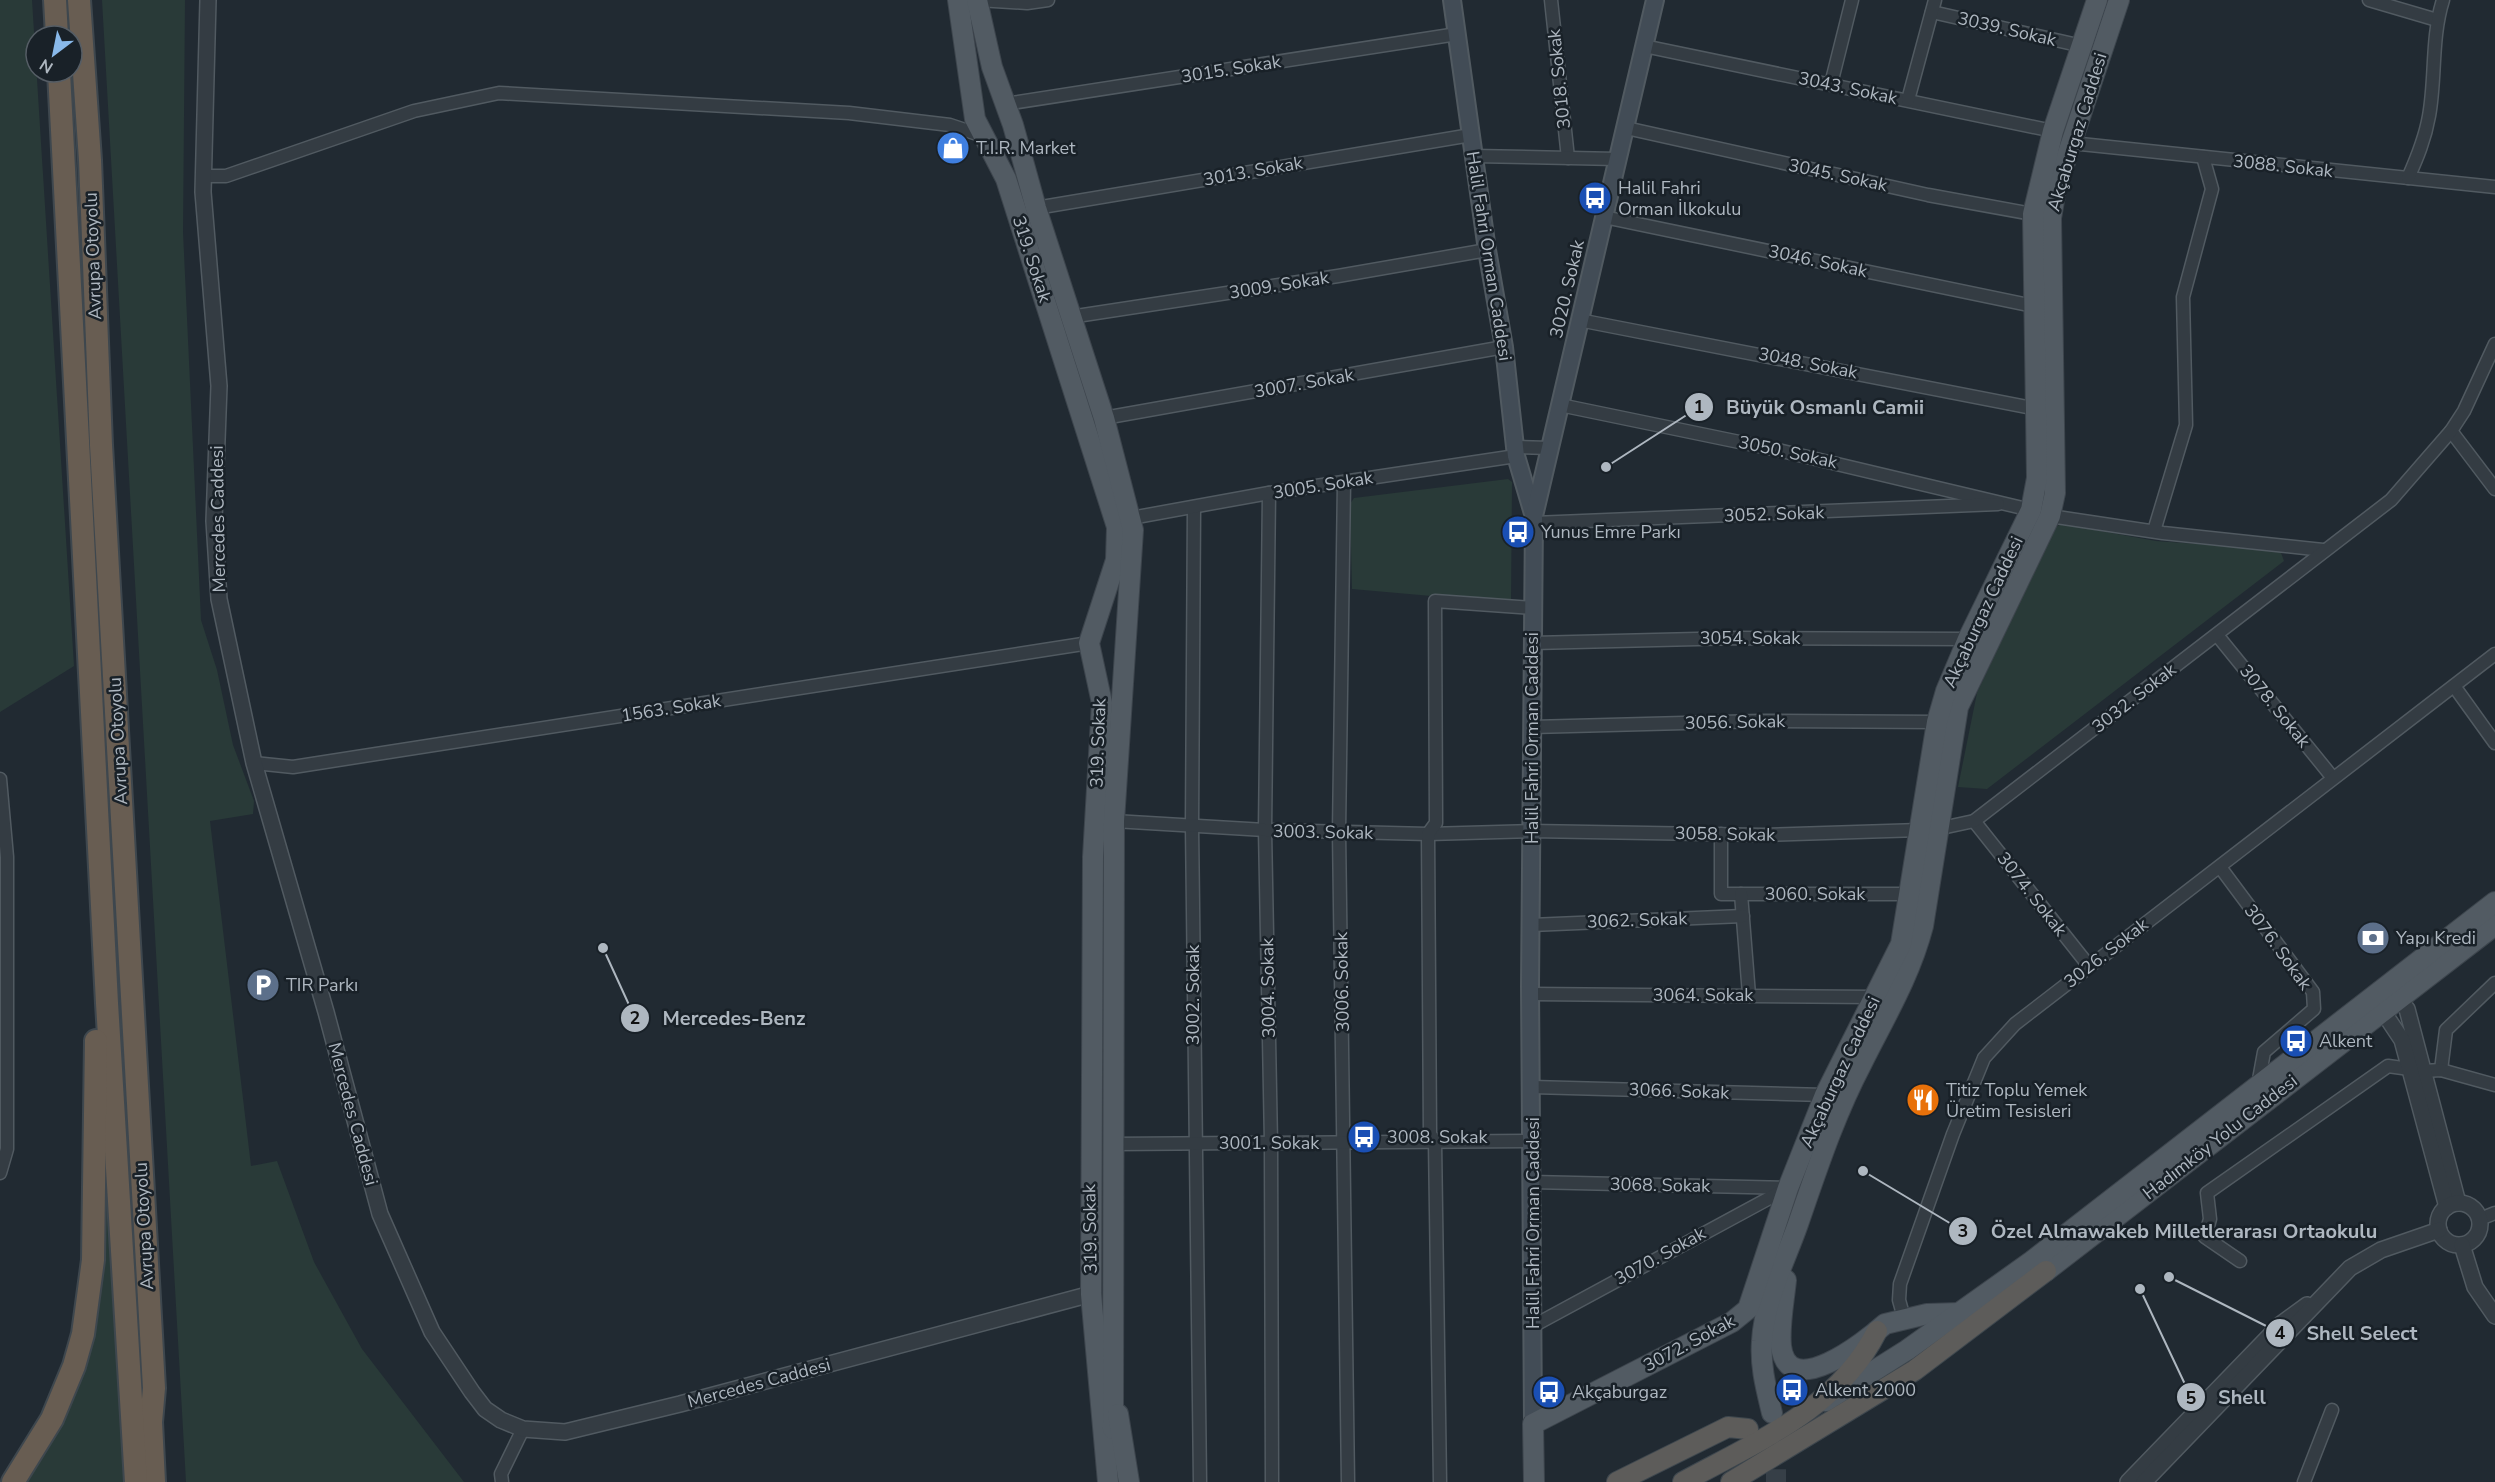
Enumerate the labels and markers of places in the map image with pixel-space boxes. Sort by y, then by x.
shop icon: T.I.R. Market [935,130,971,166]
place label: T.I.R. Market [976,136,1076,160]
place label: Halil Fahri Orman İlkokulu [1618,176,1741,221]
bus stop icon: Halil Fahri Orman İlkokulu [1577,180,1613,216]
callout: Büyük Osmanlı Camii [1684,388,1936,426]
bus stop icon: Yunus Emre Parkı [1500,514,1536,550]
place label: Yunus Emre Parkı [1540,520,1681,544]
bank icon: Yapı Kredi [2355,920,2391,956]
place label: Yapı Kredi [2395,926,2476,950]
parking icon: TIR Parkı [245,967,281,1003]
place label: TIR Parkı [286,973,358,997]
callout: Mercedes-Benz [620,999,817,1037]
bus stop icon: Alkent [2278,1023,2314,1059]
place label: Alkent [2319,1029,2373,1053]
place label: Titiz Toplu Yemek Üretim Tesisleri [1946,1078,2088,1123]
restaurant icon: Titiz Toplu Yemek Üretim Tesisleri [1905,1082,1941,1118]
bus stop icon: 3008. Sokak [1346,1119,1382,1155]
place label: 3008. Sokak [1387,1125,1488,1149]
callout: Özel Almawakeb Milletlerarası Ortaokulu [1948,1212,2389,1250]
callout: Shell Select [2265,1314,2430,1352]
bus stop icon: Alkent 2000 [1774,1372,1810,1408]
bus stop icon: Akçaburgaz [1531,1374,1567,1410]
place label: Alkent 2000 [1815,1378,1916,1402]
callout: Shell [2176,1378,2278,1416]
place label: Akçaburgaz [1572,1380,1667,1404]

